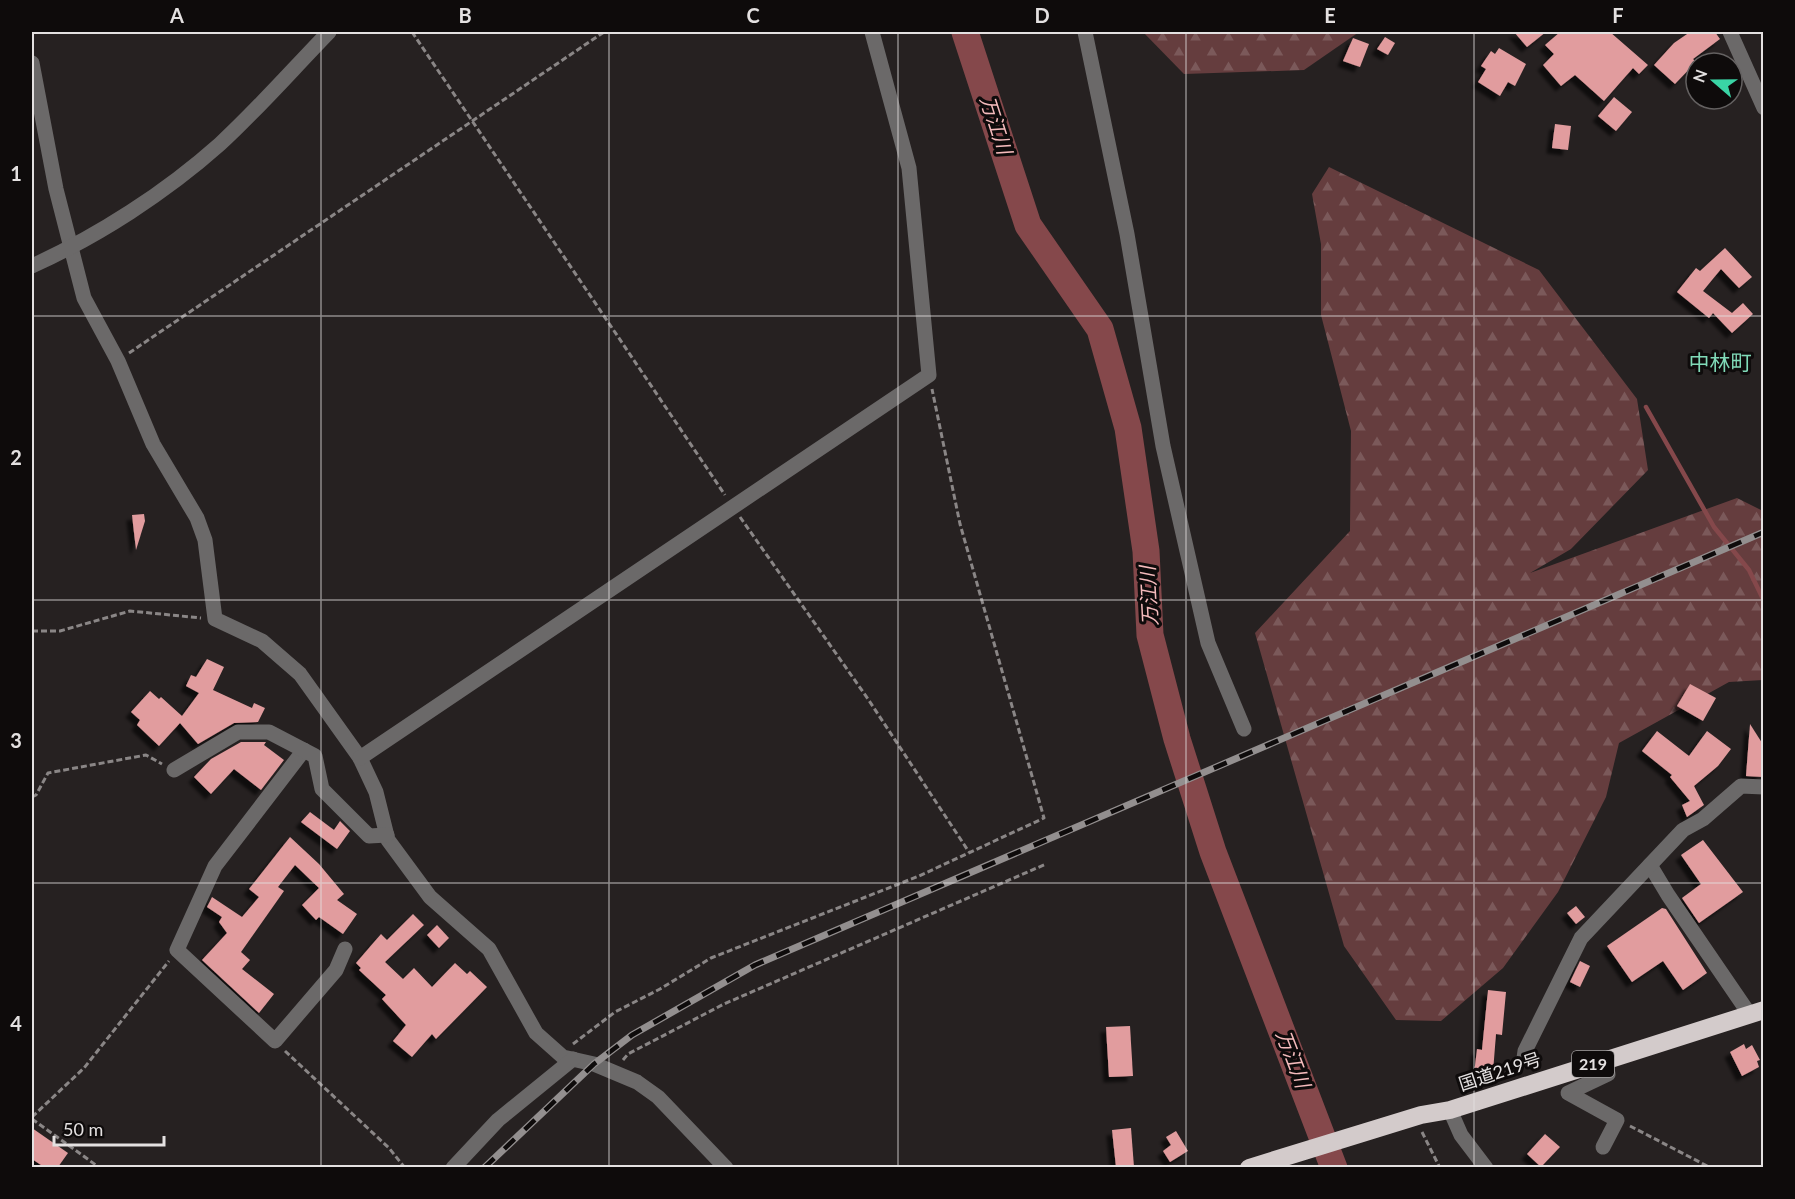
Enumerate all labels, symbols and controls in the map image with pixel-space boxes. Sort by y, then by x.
text: A [169,3,184,27]
text: B [458,3,472,27]
text: C [746,3,760,27]
text: D [1034,3,1050,27]
text: E [1324,3,1336,27]
text: F [1612,3,1624,27]
north arrow [1684,51,1744,111]
text: N [1688,67,1710,85]
water label: 万江川 [976,92,1018,159]
text: 1 [10,161,22,185]
district label: 中林町 [1689,349,1752,374]
text: 2 [10,445,22,469]
water label: 万江川 [1134,563,1162,627]
text: 3 [10,728,22,752]
text: 4 [10,1011,22,1035]
water label: 万江川 [1272,1026,1317,1093]
street label: 国道219号 [1456,1047,1544,1095]
road number: 219 [1572,1051,1614,1077]
scale bar [54,1109,164,1147]
text: 50 m [63,1118,103,1140]

